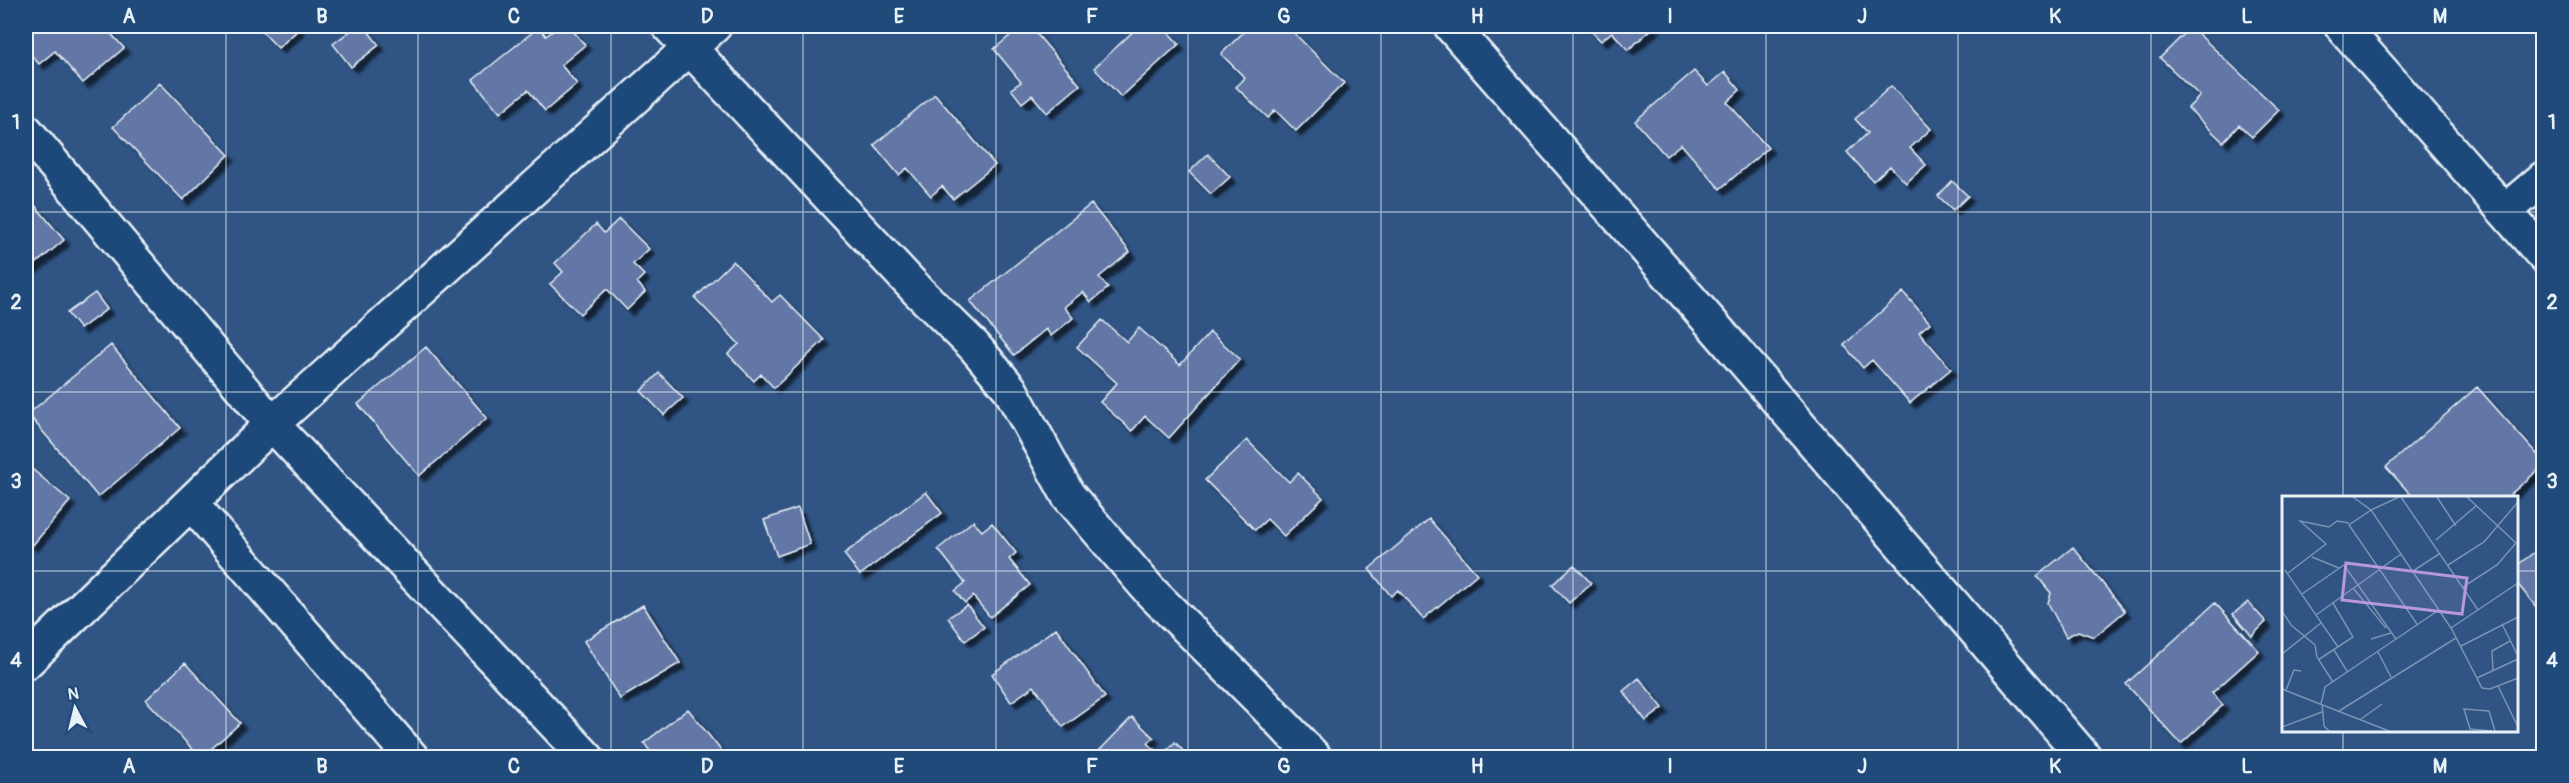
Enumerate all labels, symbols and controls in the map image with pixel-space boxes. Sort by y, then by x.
text: A [123,4,136,29]
text: B [316,4,328,29]
text: C [508,4,520,29]
text: D [701,4,714,29]
text: E [894,4,905,29]
text: F [1086,4,1098,29]
text: G [1277,4,1291,29]
text: H [1471,4,1484,29]
text: I [1667,4,1673,29]
text: J [1857,4,1867,29]
text: K [2049,4,2061,29]
text: L [2241,4,2253,29]
text: M [2433,4,2447,29]
text: 1 [12,110,20,135]
text: 1 [2548,110,2556,135]
text: 2 [10,290,22,315]
text: 2 [2546,290,2558,315]
text: 3 [10,469,22,494]
text: 3 [2546,469,2558,494]
inset map [2282,496,2518,732]
text: 4 [10,648,22,673]
text: 4 [2546,648,2558,673]
north arrow [45,678,105,738]
text: N [67,683,80,705]
text: A [123,754,136,779]
text: B [316,754,328,779]
text: C [508,754,520,779]
text: D [701,754,714,779]
text: E [894,754,905,779]
text: F [1086,754,1098,779]
text: G [1277,754,1291,779]
text: H [1471,754,1484,779]
text: I [1667,754,1673,779]
text: J [1857,754,1867,779]
text: K [2049,754,2061,779]
text: L [2241,754,2253,779]
text: M [2433,754,2447,779]

